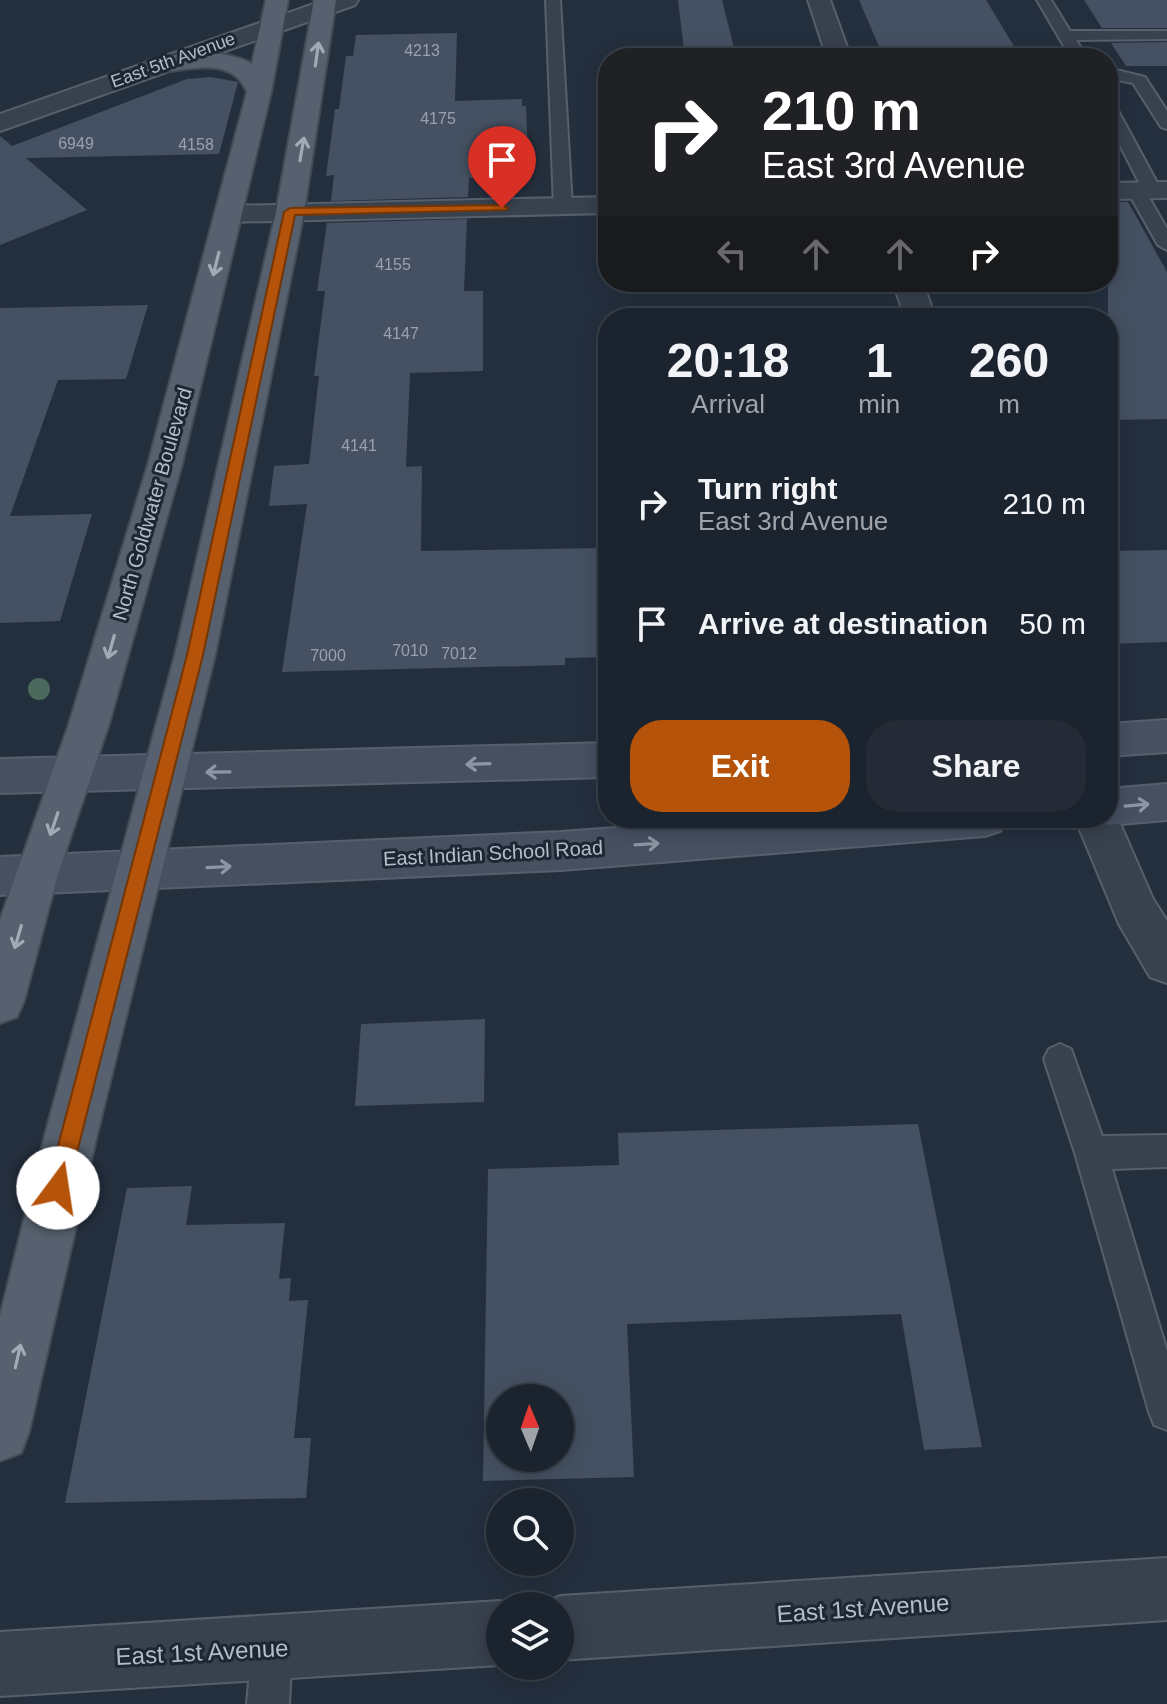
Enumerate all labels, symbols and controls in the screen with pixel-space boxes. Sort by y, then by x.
street label: East 5th Avenue [108,28,238,92]
one-way arrow [310,42,325,67]
house number: 4213 [404,42,440,59]
text: 210 m [762,79,921,142]
icon: right [630,80,734,184]
house number: 4175 [420,110,456,127]
pin [468,126,536,208]
house number: 6949 [58,135,94,152]
house number: 4158 [178,136,214,153]
one-way arrow [296,137,311,163]
icon: arrive [480,138,524,182]
text: East 3rd Avenue [762,145,1026,186]
icon: left [710,232,754,276]
icon: ahead [794,232,838,276]
icon: ahead [878,232,922,276]
icon: right [962,232,1006,276]
one-way arrow [208,250,223,276]
house number: 4155 [375,256,411,273]
house number: 4147 [383,325,419,342]
text: 20:18 [667,334,790,387]
text: 1 [866,334,893,387]
text: 260 [969,334,1049,387]
street label: North Goldwater Boulevard [108,385,196,623]
text: Arrival [691,389,765,419]
text: min [858,389,900,419]
text: m [998,389,1020,419]
house number: 4141 [341,437,377,454]
text: Turn right [698,472,837,505]
icon: right [630,482,674,526]
text: 210 m [1003,487,1086,520]
text: East 3rd Avenue [698,506,888,536]
icon: arrive [630,602,674,646]
text: Arrive at destination [698,607,988,640]
text: 50 m [1019,607,1086,640]
one-way arrow [103,633,118,659]
house number: 7010 [392,642,428,659]
house number: 7012 [441,645,477,662]
house number: 7000 [310,647,346,664]
button: Exit [630,720,850,812]
button: Share [866,720,1086,812]
one-way arrow [465,757,492,772]
one-way arrow [205,764,232,779]
one-way arrow [1124,797,1150,812]
one-way arrow [45,811,60,836]
street label: East Indian School Road [382,836,604,870]
one-way arrow [633,837,660,852]
one-way arrow [205,859,232,874]
one-way arrow [10,924,25,950]
position arrow [16,1146,100,1230]
one-way arrow [11,1344,26,1370]
north arrow [486,1384,574,1472]
map controls [486,1384,574,1680]
button: search [486,1488,574,1576]
street label: East 1st Avenue [776,1588,950,1628]
button: layers [486,1592,574,1680]
street label: East 1st Avenue [115,1634,289,1670]

